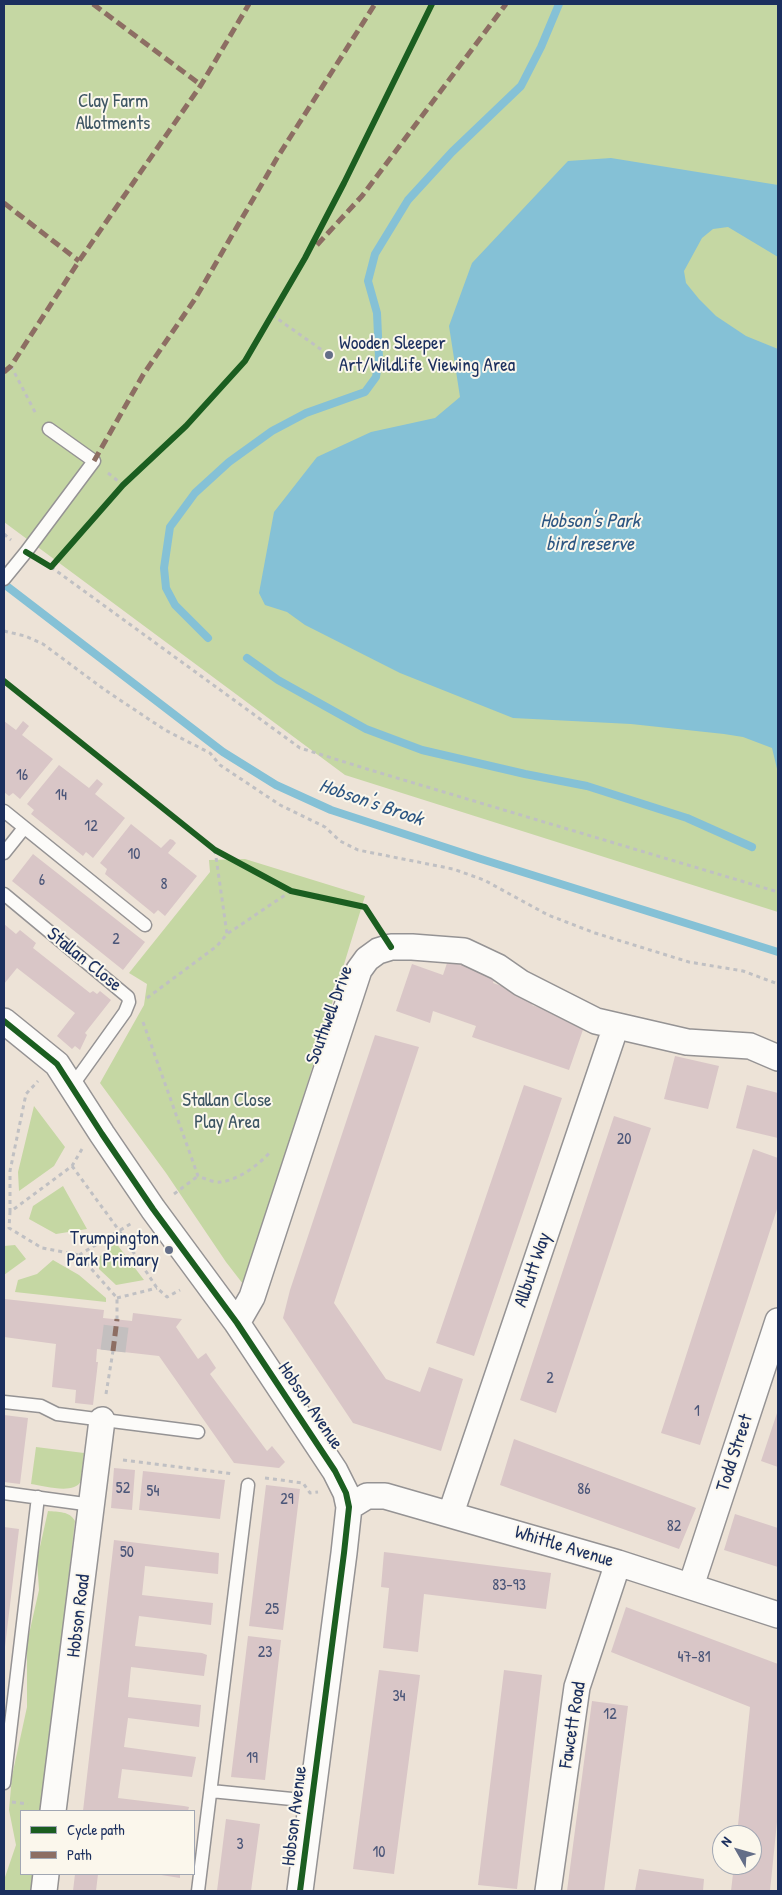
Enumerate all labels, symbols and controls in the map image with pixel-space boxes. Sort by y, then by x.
park label: Clay Farm Allotments [76,91,150,135]
place label: Wooden Sleeper Art/Wildlife Viewing Area [339,333,515,377]
marker: Wooden Sleeper Art/Wildlife Viewing Area [323,349,335,361]
water label: Hobson's Park bird reserve [540,510,640,557]
house number: 16 [16,766,28,786]
water label: Hobson's Brook [316,774,426,832]
house number: 14 [55,786,67,806]
house number: 12 [84,817,98,837]
house number: 10 [128,845,140,865]
house number: 6 [39,871,45,891]
house number: 8 [161,875,167,895]
street label: Stallan Close [42,923,126,997]
house number: 2 [112,930,120,950]
street label: Southwell Drive [302,963,358,1067]
park label: Stallan Close Play Area [182,1090,272,1134]
house number: 20 [617,1130,631,1150]
place label: Trumpington Park Primary [66,1228,159,1272]
street label: Allbutt Way [510,1230,556,1310]
marker: Trumpington Park Primary [163,1244,175,1256]
street label: Hobson Avenue [272,1358,348,1454]
house number: 2 [546,1369,554,1389]
house number: 1 [694,1402,700,1422]
street label: Todd Street [712,1411,758,1495]
house number: 52 [116,1479,130,1499]
house number: 86 [577,1480,591,1500]
house number: 54 [147,1482,159,1502]
house number: 29 [280,1490,294,1510]
house number: 82 [667,1517,681,1537]
street label: Whittle Avenue [512,1521,616,1573]
house number: 50 [120,1543,134,1563]
street label: Hobson Road [63,1573,95,1659]
house number: 83-93 [492,1576,526,1596]
house number: 25 [265,1600,279,1620]
house number: 23 [258,1643,272,1663]
house number: 47-81 [677,1648,711,1668]
street label: Fawcett Road [555,1680,591,1770]
house number: 34 [392,1687,406,1707]
house number: 12 [603,1705,617,1725]
house number: 19 [246,1749,258,1769]
street label: Hobson Avenue [278,1765,312,1867]
legend [20,1810,195,1875]
text: Cycle path [67,1819,125,1840]
north arrow [712,1825,762,1875]
text: N [716,1832,735,1850]
house number: 3 [236,1835,244,1855]
house number: 10 [373,1843,385,1863]
text: Path [67,1844,92,1865]

